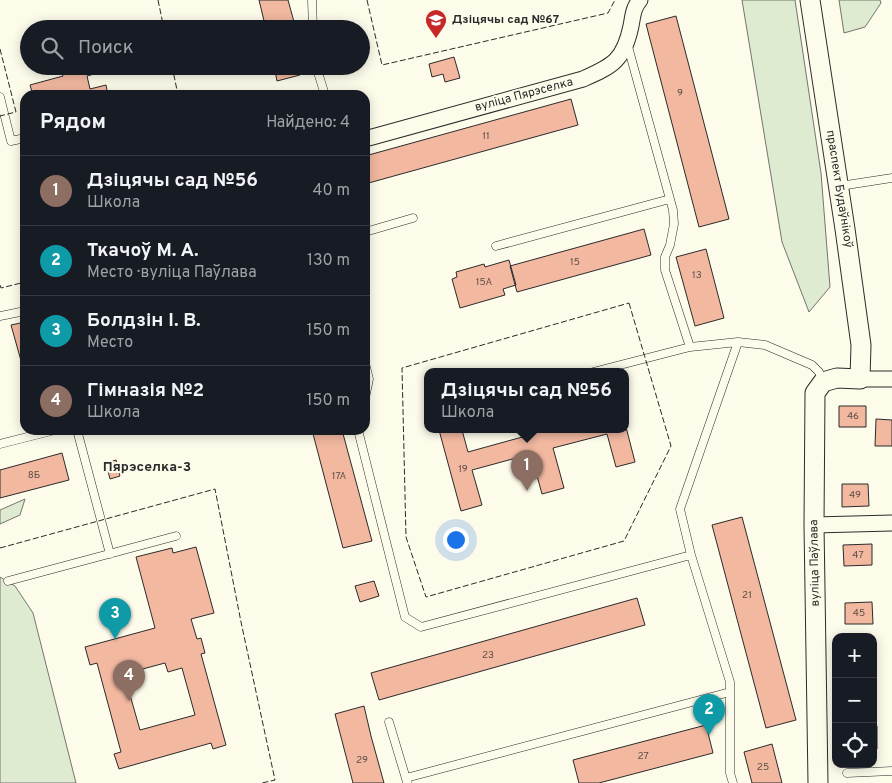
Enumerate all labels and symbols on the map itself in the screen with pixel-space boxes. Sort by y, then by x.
school or university icon: Дзіцячы сад №67 [424,8,448,39]
place label: Дзіцячы сад №67 [452,12,559,28]
street label: вуліца Пярэселка [473,74,575,116]
house number: 9 [677,87,683,100]
street label: праспект Будаўнікоў [822,129,856,249]
house number: 11 [482,130,490,143]
house number: 15 [570,256,580,269]
house number: 13 [692,269,702,282]
house number: 15А [476,276,492,289]
house number: 46 [847,410,859,423]
pin: 1 [511,450,543,491]
district label: Пярэселка-3 [103,459,191,476]
house number: 19 [458,463,468,476]
house number: 8Б [28,469,40,482]
house number: 17А [332,470,346,483]
house number: 49 [849,489,861,502]
street label: вуліца Паўлава [806,519,824,607]
your location [443,527,469,553]
house number: 47 [852,549,864,562]
house number: 21 [742,589,752,602]
pin: 3 [99,598,131,639]
house number: 45 [853,607,865,620]
house number: 23 [482,649,494,662]
pin: 4 [113,660,145,701]
pin: 2 [693,694,725,735]
house number: 27 [637,750,649,763]
house number: 29 [356,754,368,767]
house number: 25 [757,761,769,774]

